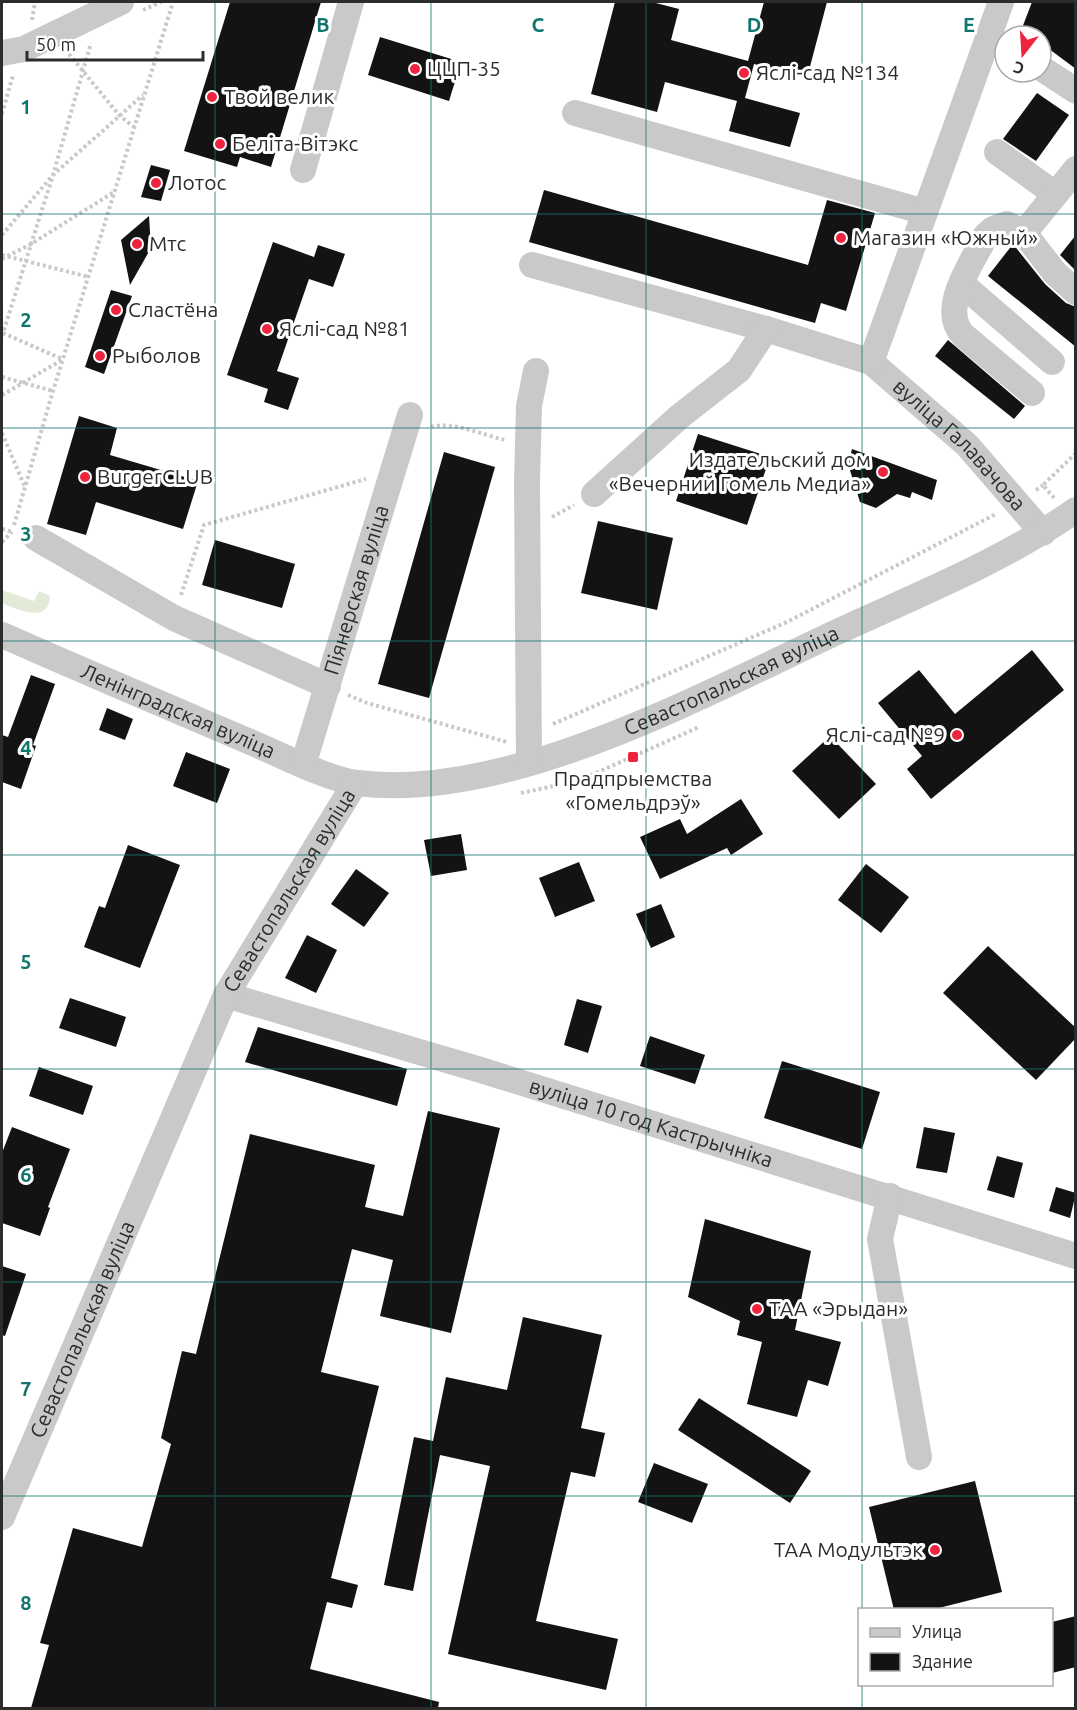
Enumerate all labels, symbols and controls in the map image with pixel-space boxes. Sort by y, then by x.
text: B [316,13,330,36]
text: C [532,13,545,36]
text: D [747,13,761,36]
text: E [963,13,975,36]
scale bar [27,24,202,62]
north arrow [993,24,1053,84]
text: 50 m [36,34,76,54]
place label: ЦЦП-35 [427,56,501,80]
text: С [1011,58,1026,78]
place label: Яслі-сад №134 [756,60,899,84]
marker: ЦЦП-35 [408,62,422,76]
marker: Яслі-сад №134 [737,66,751,80]
place label: Твой велик [224,84,335,108]
marker: Твой велик [205,90,219,104]
text: 1 [20,95,32,118]
place label: Беліта-Вітэкс [232,131,359,155]
marker: Беліта-Вітэкс [213,137,227,151]
place label: Лотос [168,170,226,194]
marker: Лотос [149,176,163,190]
place label: Магазин «Южный» [853,225,1038,249]
place label: Мтс [149,231,187,255]
marker: Магазин «Южный» [834,231,848,245]
marker: Мтс [130,237,144,251]
place label: Сластёна [128,297,218,321]
marker: Сластёна [109,303,123,317]
text: 2 [20,308,32,331]
place label: Яслі-сад №81 [279,316,410,340]
marker: Яслі-сад №81 [260,322,274,336]
place label: Рыболов [112,343,201,367]
marker: Рыболов [93,349,107,363]
street label: вуліца Галавачова [889,374,1031,515]
place label: Издательский дом «Вечерний Гомель Медиа» [609,447,871,495]
place label: BurgerCLUB [97,464,213,488]
marker: Издательский дом «Вечерний Гомель Медиа» [876,465,890,479]
marker: BurgerCLUB [78,470,92,484]
street label: Піянерская вуліца [318,502,393,678]
text: 3 [20,522,32,545]
street label: Севастопальская вуліца [620,620,842,740]
street label: Ленінградская вуліца [78,658,279,763]
place label: Яслі-сад №9 [826,722,945,746]
marker: Яслі-сад №9 [950,728,964,742]
text: 4 [20,736,32,759]
marker: Прадпрыемства «Гомельдрэў» [626,750,640,764]
place label: Прадпрыемства «Гомельдрэў» [554,766,712,814]
street label: Севастопальская вуліца [218,784,360,996]
text: 5 [20,950,32,973]
street label: вуліца 10 год Кастрычніка [527,1073,776,1172]
text: 6 [20,1163,32,1186]
street label: Севастопальская вуліца [24,1217,139,1441]
place label: ТАА «Эрыдан» [769,1296,908,1320]
marker: ТАА «Эрыдан» [750,1302,764,1316]
text: 7 [20,1377,32,1400]
place label: ТАА Модультэк [774,1537,923,1561]
marker: ТАА Модультэк [928,1543,942,1557]
text: 8 [20,1591,32,1614]
legend [858,1608,1053,1686]
text: Улица [912,1621,962,1641]
text: Здание [912,1651,973,1671]

